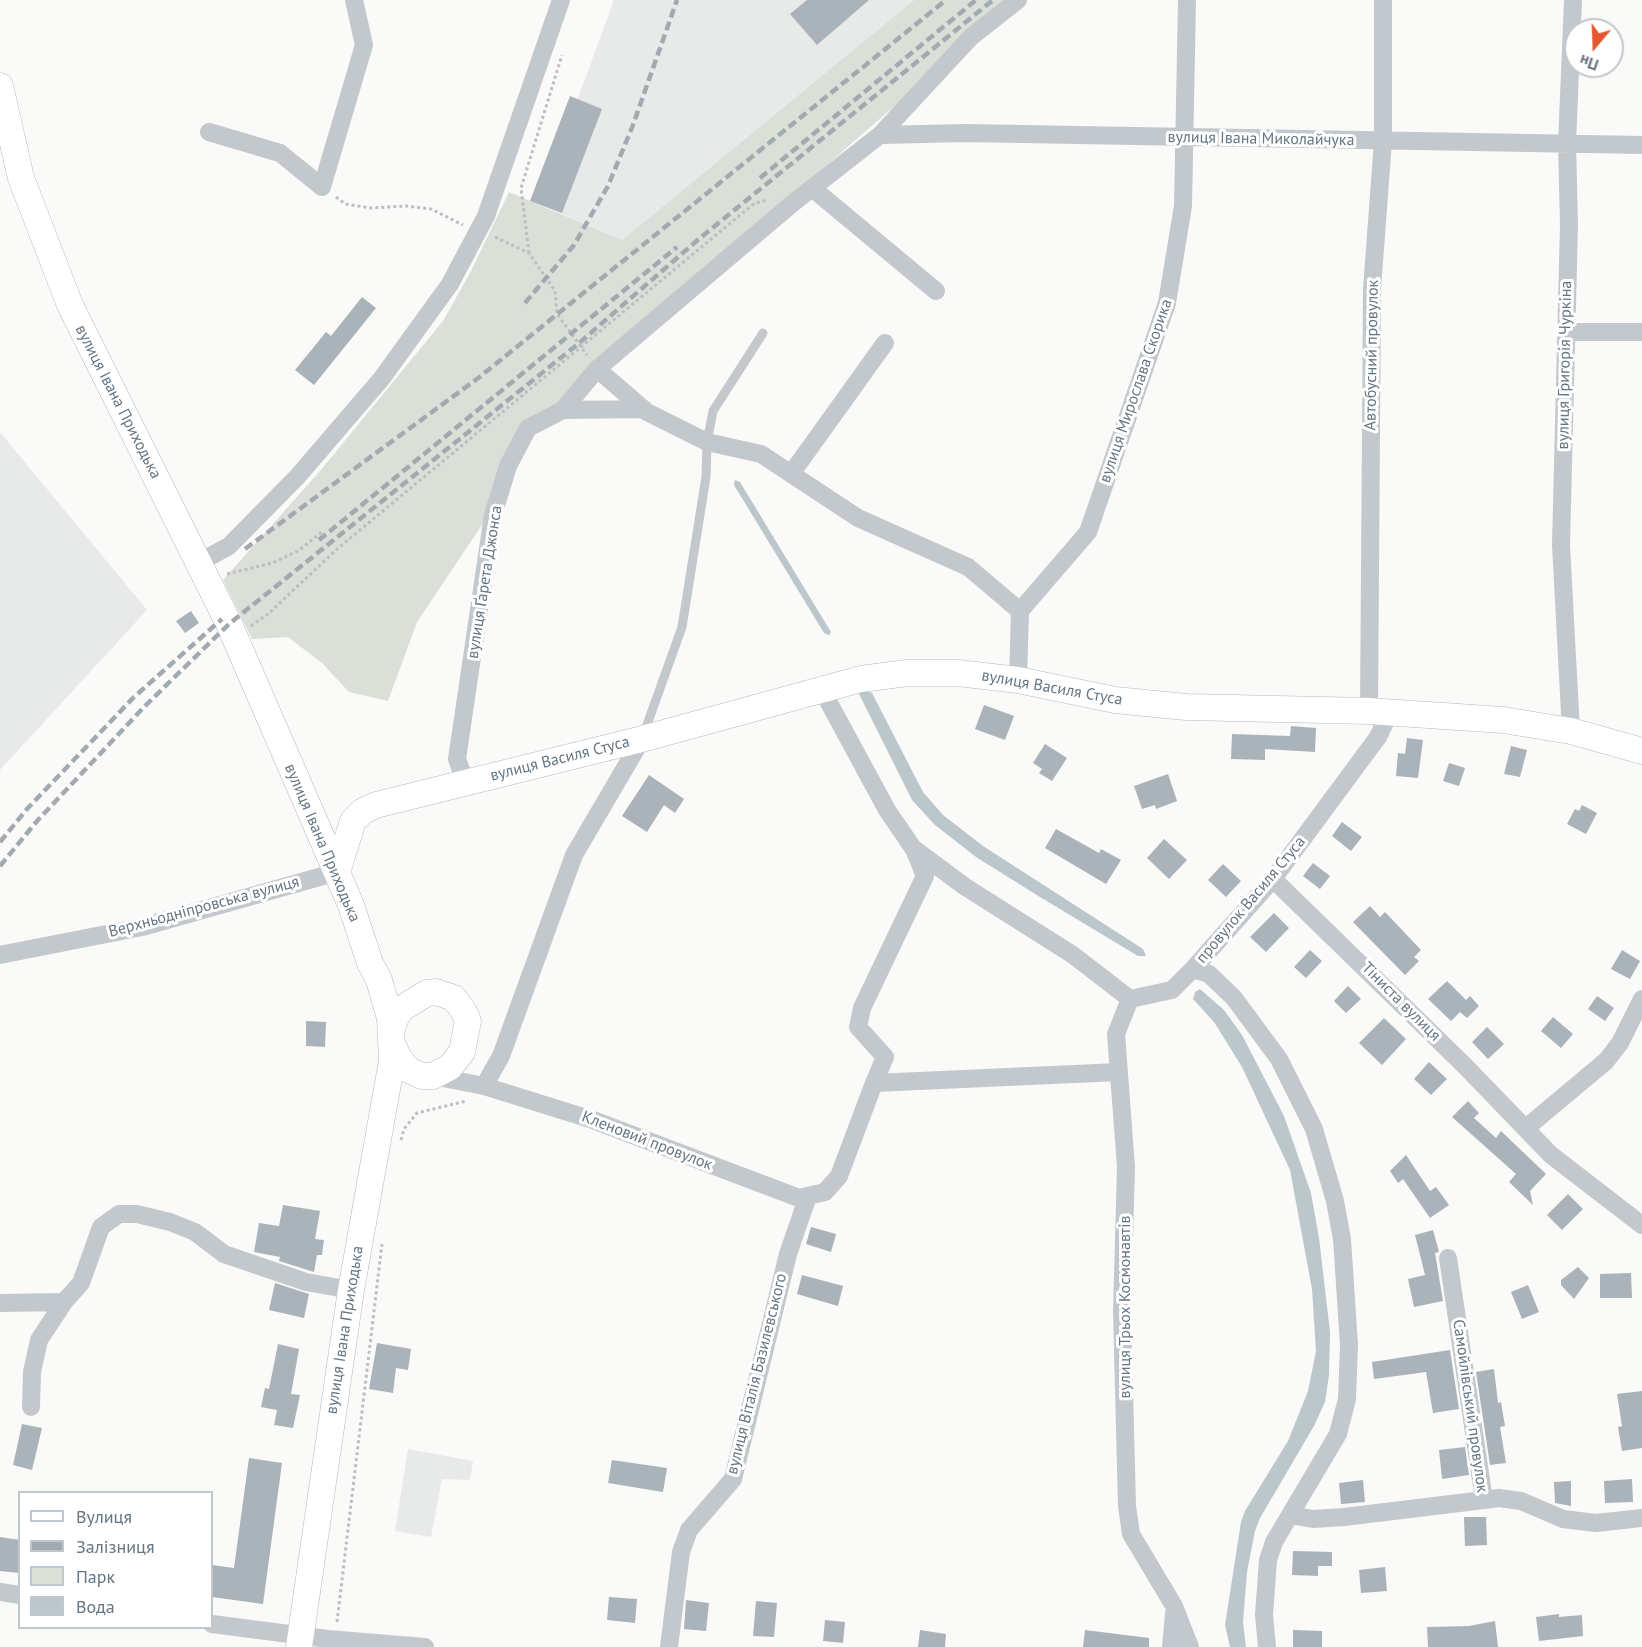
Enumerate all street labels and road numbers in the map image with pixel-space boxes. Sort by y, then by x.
street label: вулиця Івана Миколайчука [1167,128,1355,150]
street label: Автобусний провулок [1361,280,1383,430]
street label: вулиця Григорія Чуркіна [1554,281,1576,449]
street label: вулиця Мирослава Скорика [1096,297,1176,485]
street label: вулиця Івана Приходька [71,322,165,482]
street label: вулиця Ґарета Джонса [463,504,507,660]
street label: вулиця Василя Стуса [980,666,1124,710]
street label: вулиця Василя Стуса [488,732,632,786]
street label: вулиця Івана Приходька [280,761,364,925]
street label: провулок Василя Стуса [1192,833,1310,967]
street label: Верхньодніпровська вулиця [107,872,301,942]
street label: Тіниста вулиця [1358,959,1444,1045]
street label: Кленовий провулок [579,1107,715,1175]
street label: вулиця Трьох Космонавтів [1115,1215,1135,1399]
street label: вулиця Івана Приходька [322,1245,368,1415]
street label: вулиця Віталія Базилевського [723,1272,791,1476]
street label: Самойлівський провулок [1448,1318,1492,1494]

